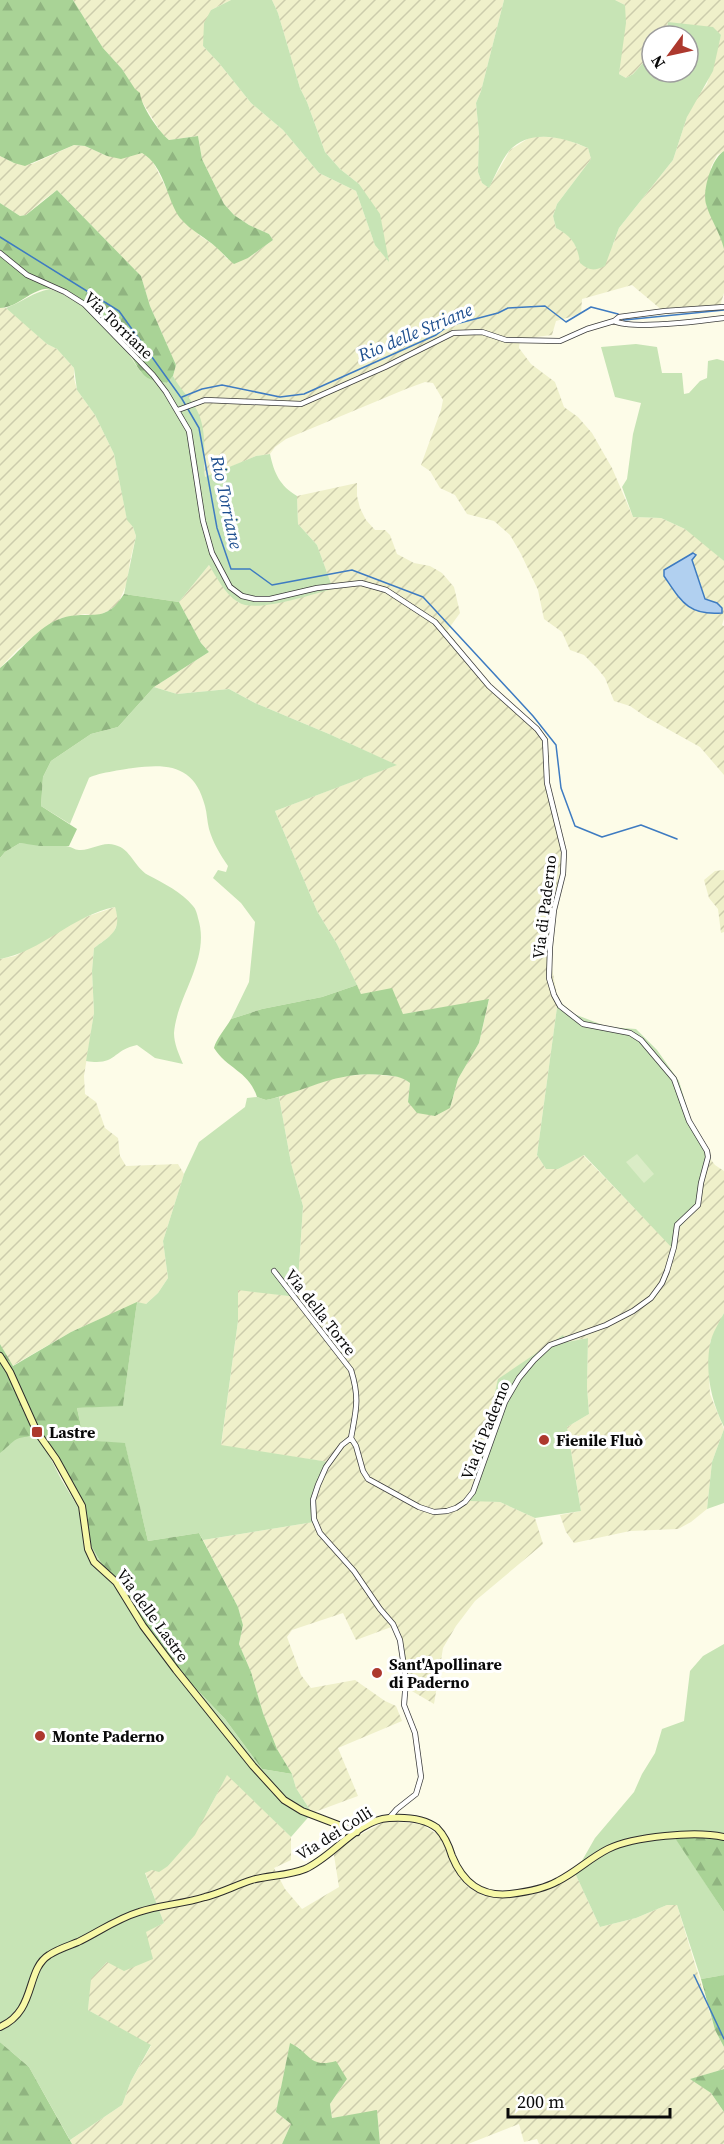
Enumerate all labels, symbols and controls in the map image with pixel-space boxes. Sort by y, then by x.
north arrow [640,24,700,84]
text: N [645,51,670,73]
street label: Via Torriane [80,286,158,364]
water label: Rio delle Striane [353,296,477,368]
water label: Rio Torriane [205,452,249,552]
street label: Via di Paderno [527,854,561,960]
street label: Via della Torre [280,1264,362,1360]
street label: Via di Paderno [455,1377,515,1483]
place label: Lastre [49,1421,95,1443]
marker: Lastre [30,1425,44,1439]
place label: Fienile Fluò [556,1429,643,1451]
marker: Fienile Fluò [537,1433,551,1447]
street label: Via delle Lastre [112,1564,194,1666]
place label: Sant'Apollinare di Paderno [389,1653,502,1693]
marker: Sant'Apollinare di Paderno [370,1666,384,1680]
place label: Monte Paderno [52,1725,164,1747]
marker: Monte Paderno [33,1729,47,1743]
street label: Via dei Colli [292,1801,376,1865]
scale bar [508,2081,670,2119]
text: 200 m [517,2089,564,2114]

